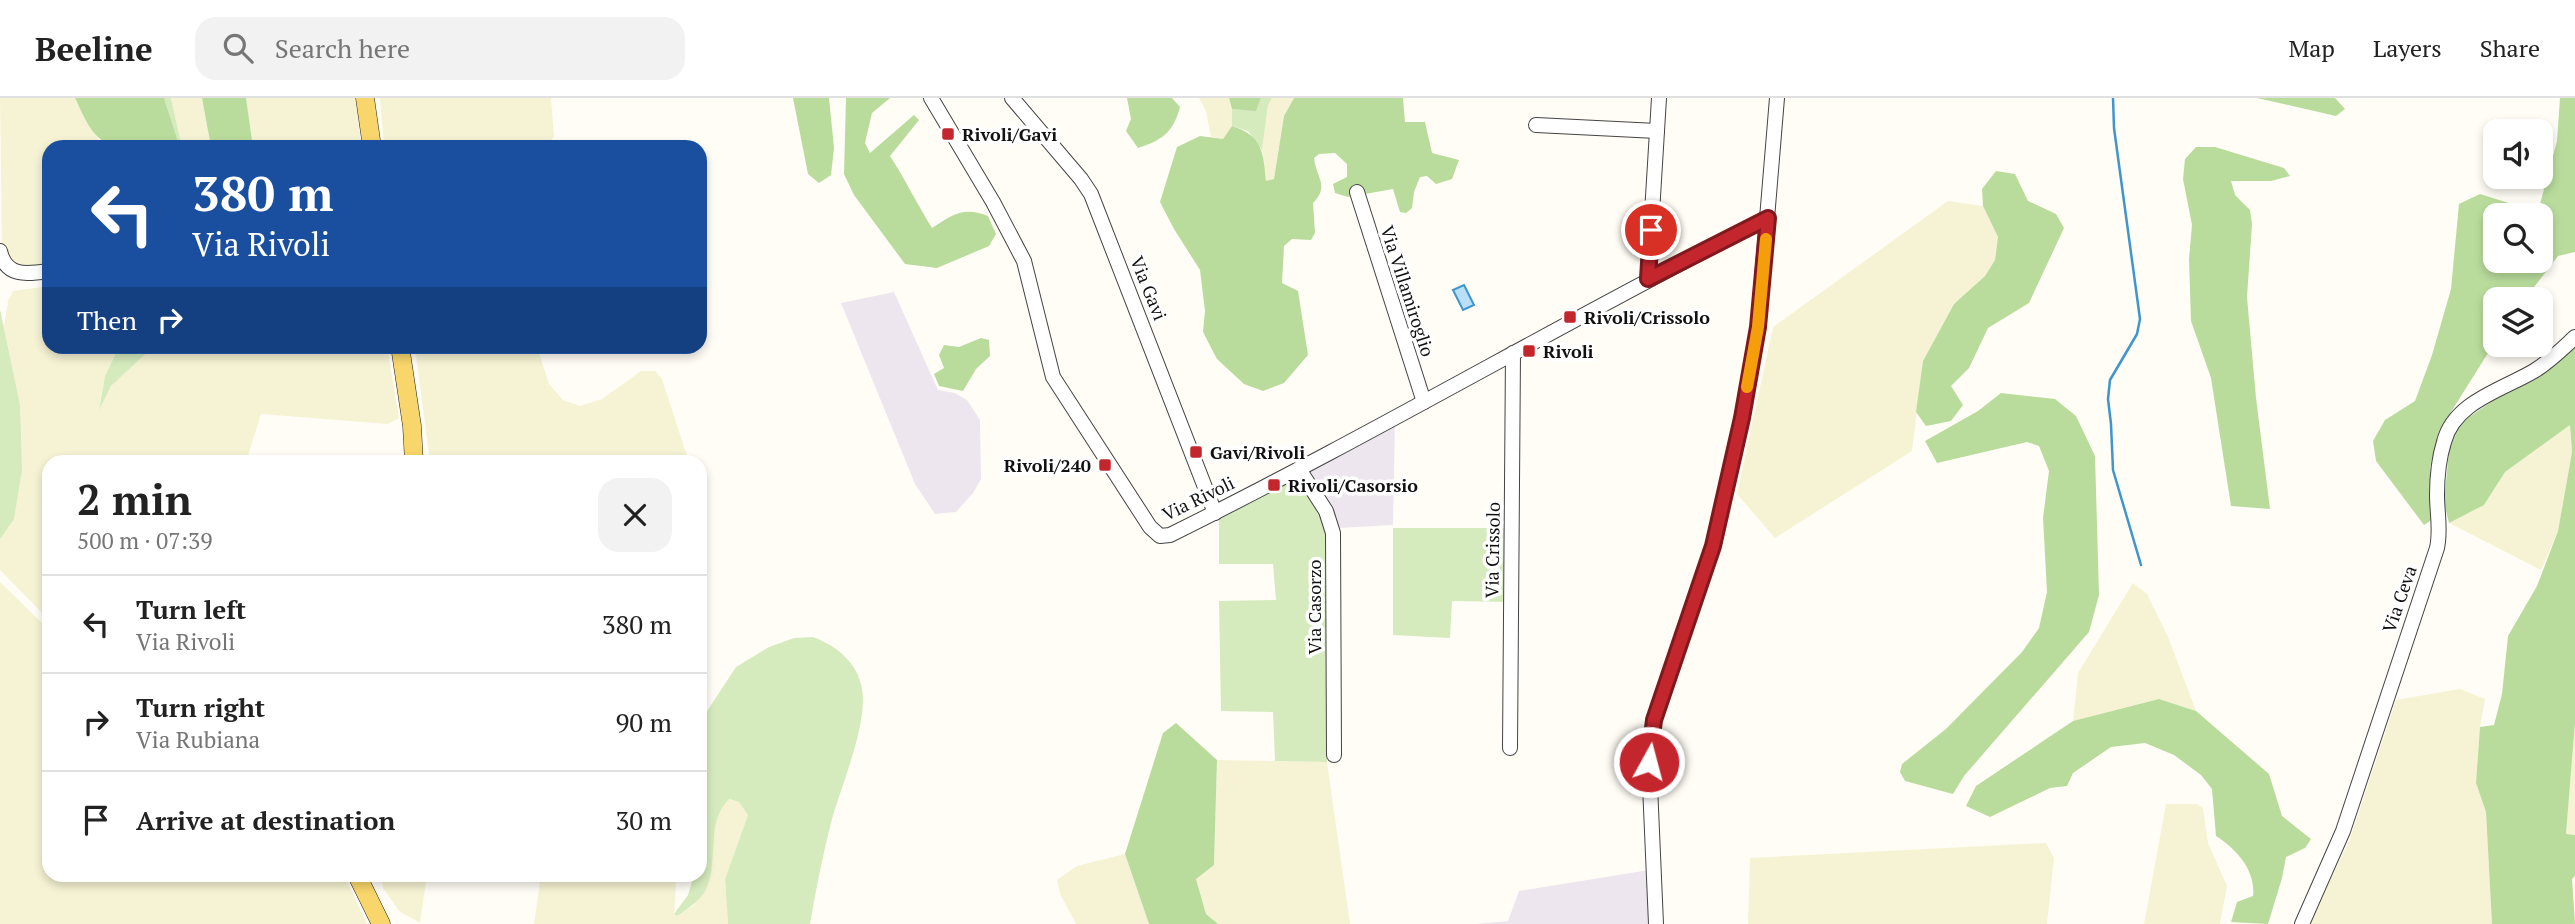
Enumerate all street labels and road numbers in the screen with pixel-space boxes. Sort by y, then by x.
street label: Via Villamiroglio [1376,222,1441,360]
street label: Via Gavi [1125,252,1173,324]
street label: Via Rivoli [1158,470,1238,526]
street label: Via Crissolo [1479,502,1505,598]
street label: Via Casorzo [1302,559,1326,655]
street label: Via Ceva [2376,562,2422,636]

